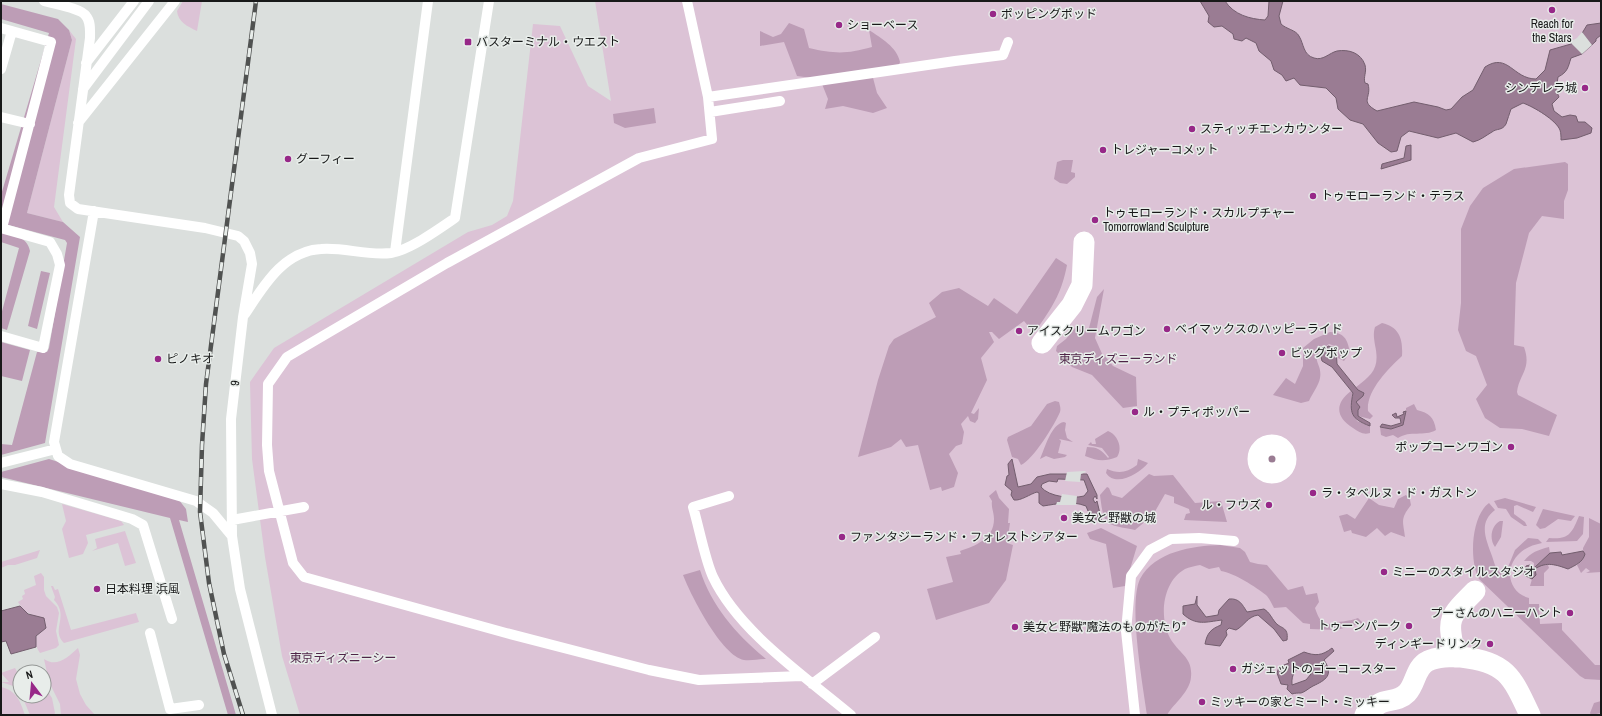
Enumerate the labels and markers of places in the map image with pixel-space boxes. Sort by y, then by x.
marker: Reach for the Stars [1547,5,1557,15]
place label: ポッピングポッド [1001,6,1097,22]
marker: ポッピングポッド [988,9,998,19]
place label: Reach for the Stars [1531,16,1574,46]
place label: ショーベース [847,17,918,33]
marker: ショーベース [834,20,844,30]
place label: バスターミナル・ウエスト [476,34,620,50]
marker: バスターミナル・ウエスト [463,37,473,47]
place label: シンデレラ城 [1505,80,1577,96]
marker: シンデレラ城 [1580,83,1590,93]
place label: スティッチエンカウンター [1200,121,1343,137]
marker: スティッチエンカウンター [1187,124,1197,134]
place label: トレジャーコメット [1111,142,1218,158]
marker: トレジャーコメット [1098,145,1108,155]
place label: グーフィー [296,151,355,167]
marker: グーフィー [283,154,293,164]
place label: トゥモローランド・テラス [1321,188,1465,204]
marker: トゥモローランド・テラス [1308,191,1318,201]
place label: トゥモローランド・スカルプチャー Tomorrowland Sculpture [1103,205,1295,235]
marker: トゥモローランド・スカルプチャー Tomorrowland Sculpture [1090,215,1100,225]
place label: ベイマックスのハッピーライド [1175,321,1343,337]
place label: アイスクリームワゴン [1027,323,1146,339]
marker: ベイマックスのハッピーライド [1162,324,1172,334]
marker: アイスクリームワゴン [1014,326,1024,336]
place label: ビッグポップ [1290,345,1362,361]
marker: ビッグポップ [1277,348,1287,358]
place label: ピノキオ [166,351,214,367]
marker: ピノキオ [153,354,163,364]
place label: ル・プティポッパー [1143,404,1250,420]
marker: ル・プティポッパー [1130,407,1140,417]
place label: ポップコーンワゴン [1396,439,1503,455]
marker: ポップコーンワゴン [1506,442,1516,452]
place label: ラ・タベルヌ・ド・ガストン [1321,485,1477,501]
marker: ラ・タベルヌ・ド・ガストン [1308,488,1318,498]
place label: ル・フウズ [1201,497,1261,513]
marker: ル・フウズ [1264,500,1274,510]
place label: 美女と野獣の城 [1072,510,1156,526]
marker: 美女と野獣の城 [1059,513,1069,523]
place label: ファンタジーランド・フォレストシアター [850,529,1078,545]
marker: ファンタジーランド・フォレストシアター [837,532,847,542]
place label: ミニーのスタイルスタジオ [1392,564,1536,580]
marker: ミニーのスタイルスタジオ [1379,567,1389,577]
place label: 日本料理 浜風 [105,581,180,597]
marker: 日本料理 浜風 [92,584,102,594]
place label: プーさんのハニーハント [1430,605,1562,621]
marker: プーさんのハニーハント [1565,608,1575,618]
place label: トゥーンパーク [1318,618,1401,634]
place label: 美女と野獣”魔法のものがたり” [1023,619,1186,635]
marker: トゥーンパーク [1404,621,1414,631]
marker: 美女と野獣”魔法のものがたり” [1010,622,1020,632]
place label: ディンギードリンク [1375,636,1482,652]
marker: ディンギードリンク [1485,639,1495,649]
place label: ガジェットのゴーコースター [1241,661,1396,677]
marker: ガジェットのゴーコースター [1228,664,1238,674]
place label: ミッキーの家とミート・ミッキー [1210,694,1390,710]
marker: ミッキーの家とミート・ミッキー [1197,697,1207,707]

